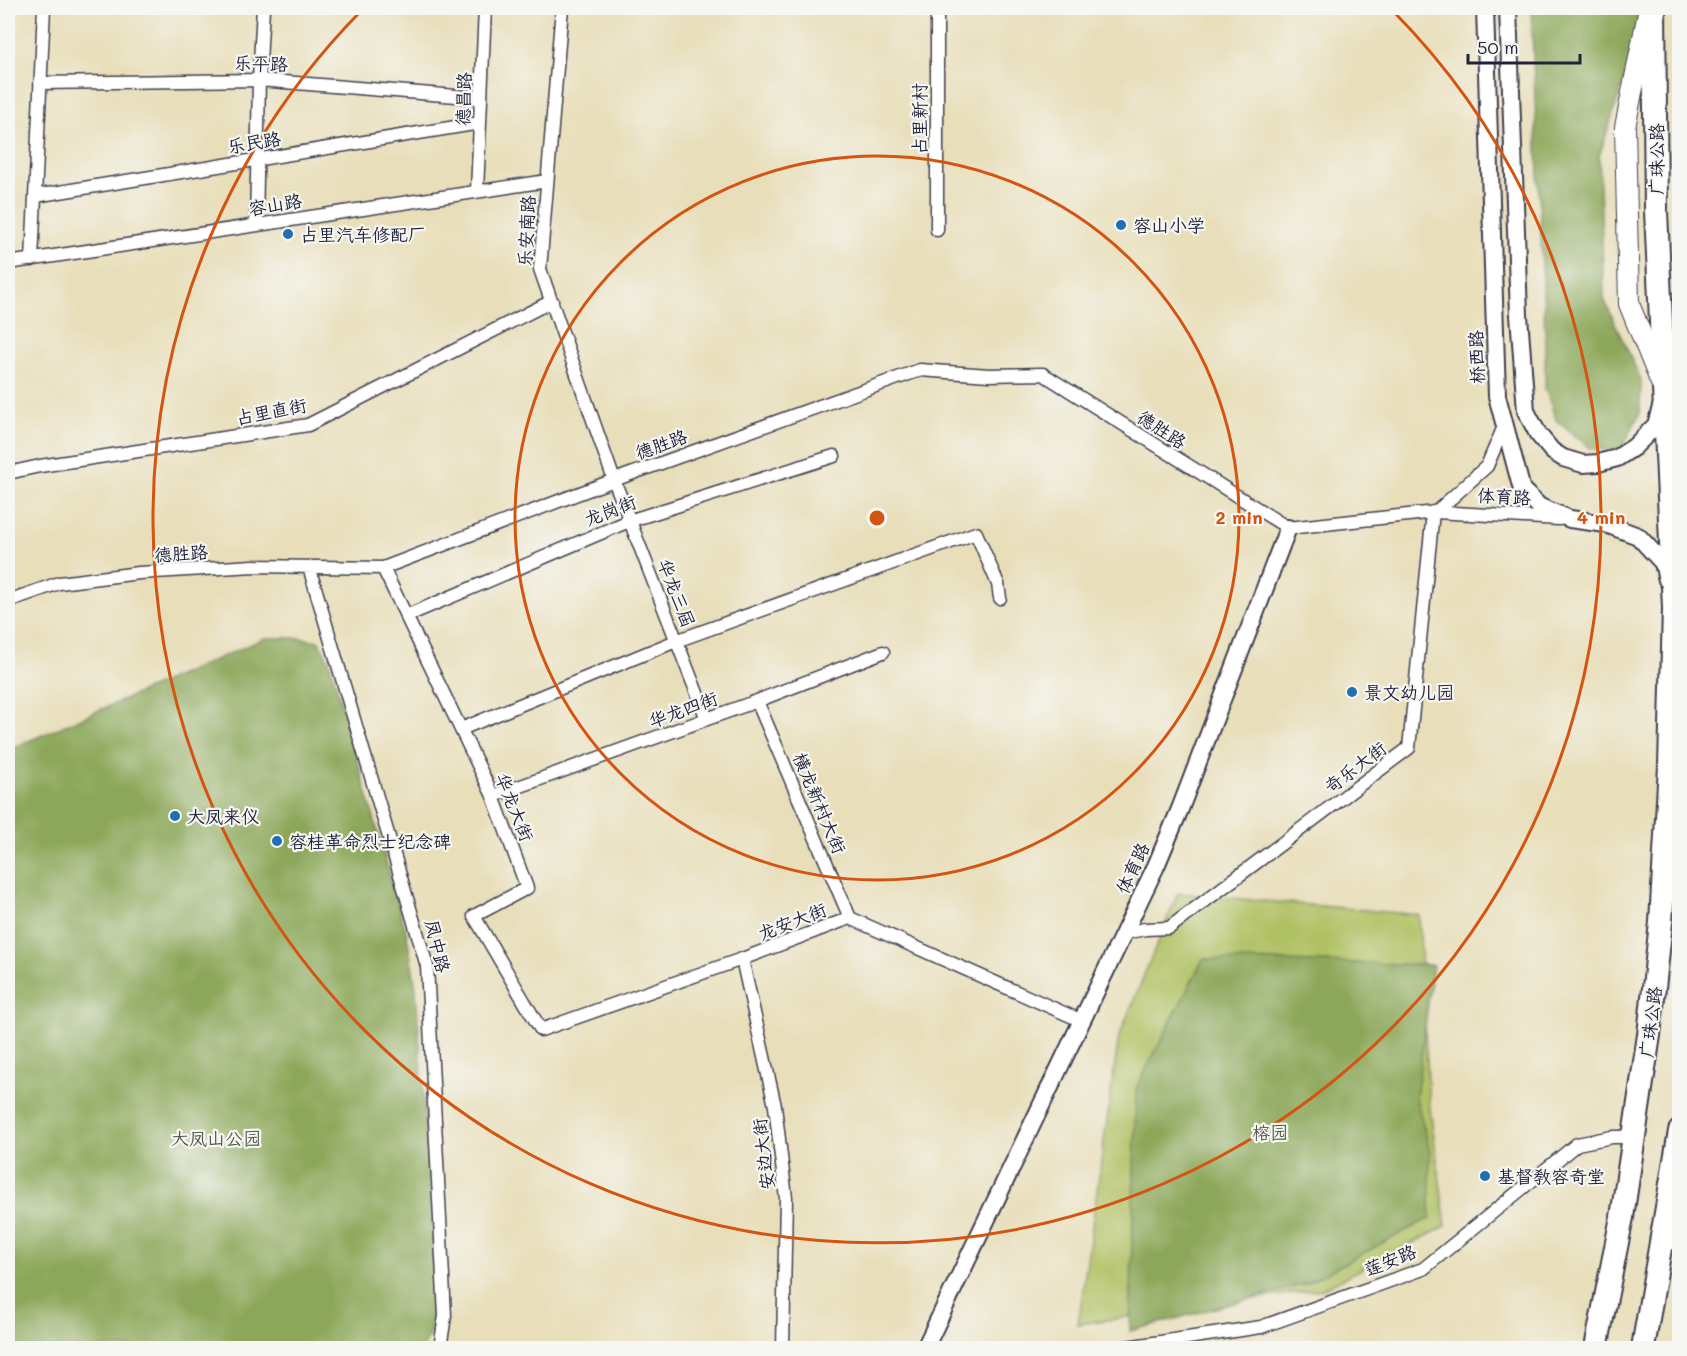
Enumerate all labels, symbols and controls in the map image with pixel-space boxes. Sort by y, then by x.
scale bar [1468,27,1580,65]
text: 50 m [1477,35,1519,59]
street label: 乐平路 [234,50,288,76]
street label: 德昌路 [450,72,476,126]
street label: 占里新村 [907,83,931,155]
street label: 广珠公路 [1644,123,1668,195]
street label: 乐民路 [225,126,283,158]
street label: 容山路 [246,188,304,220]
street label: 乐安南路 [512,194,540,268]
place label: 容山小学 [1133,213,1205,237]
marker: 容山小学 [1114,218,1128,232]
place label: 占里汽车修配厂 [300,222,426,246]
marker: 占里汽车修配厂 [281,227,295,241]
street label: 桥西路 [1463,330,1489,384]
street label: 占里直街 [233,392,309,430]
street label: 德胜路 [1133,404,1191,454]
street label: 德胜路 [632,423,690,465]
street label: 体育路 [1476,483,1532,509]
street label: 龙岗街 [580,489,640,531]
text: 2 min [1215,505,1263,529]
text: 4 min [1577,505,1625,529]
centre of rings [867,508,887,528]
street label: 德胜路 [153,539,209,567]
street label: 华龙三届 [653,555,701,631]
place label: 景文幼儿园 [1364,680,1454,704]
street label: 华龙四街 [645,685,721,733]
marker: 景文幼儿园 [1345,685,1359,699]
street label: 奇乐大街 [1319,736,1391,798]
street label: 横龙新村大街 [788,749,852,857]
street label: 华龙大街 [490,769,540,845]
place label: 大凤来仪 [187,804,259,828]
marker: 大凤来仪 [168,809,182,823]
place label: 容桂革命烈士纪念碑 [289,829,451,853]
marker: 容桂革命烈士纪念碑 [270,834,284,848]
street label: 体育路 [1110,838,1154,898]
street label: 龙安大街 [754,897,830,945]
street label: 凤中路 [420,917,456,975]
street label: 广珠公路 [1634,985,1666,1059]
street label: 安边大街 [747,1117,779,1191]
park label: 榕园 [1252,1120,1288,1144]
park label: 大凤山公园 [171,1126,261,1150]
place label: 基督教容奇堂 [1497,1164,1605,1188]
marker: 基督教容奇堂 [1478,1169,1492,1183]
street label: 莲安路 [1360,1239,1420,1281]

